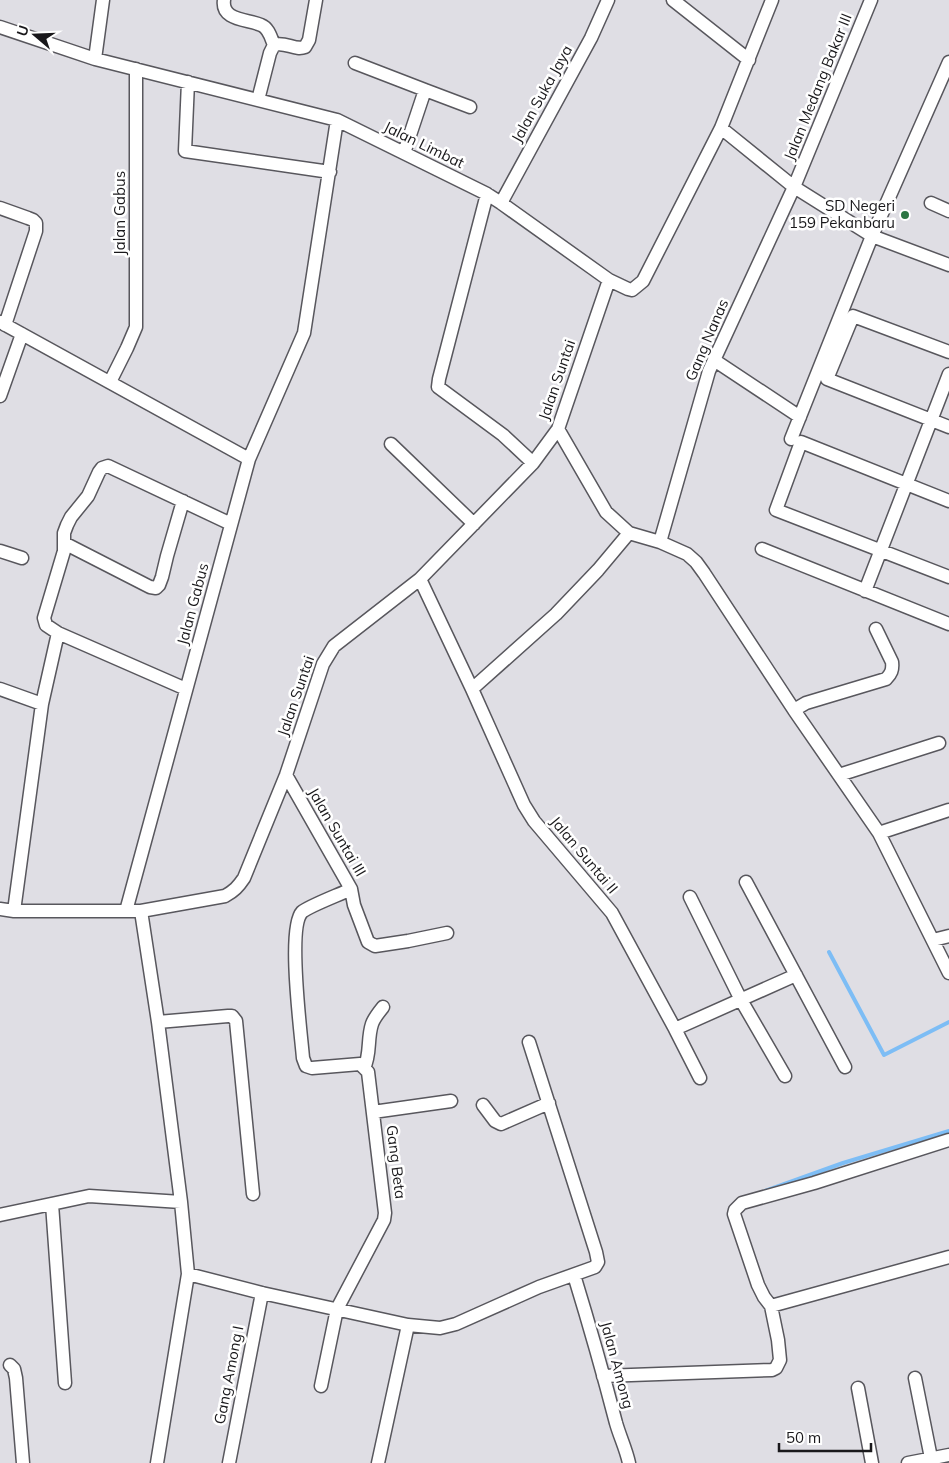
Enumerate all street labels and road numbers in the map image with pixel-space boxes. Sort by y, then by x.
street label: Jalan Medang Bakar III [779,11,856,163]
street label: Jalan Suka Jaya [507,42,576,146]
street label: Jalan Limbat [381,117,468,172]
street label: Jalan Gabus [110,171,129,255]
street label: Gang Nanas [681,296,732,384]
street label: Jalan Suntai [534,337,579,423]
street label: Jalan Gabus [172,561,213,647]
street label: Jalan Suntai [273,653,318,739]
street label: Jalan Suntai III [304,784,371,880]
street label: Jalan Suntai II [546,812,622,897]
street label: Gang Beta [383,1124,410,1200]
street label: Jalan Among [597,1319,638,1411]
street label: Gang Among I [210,1324,247,1426]

